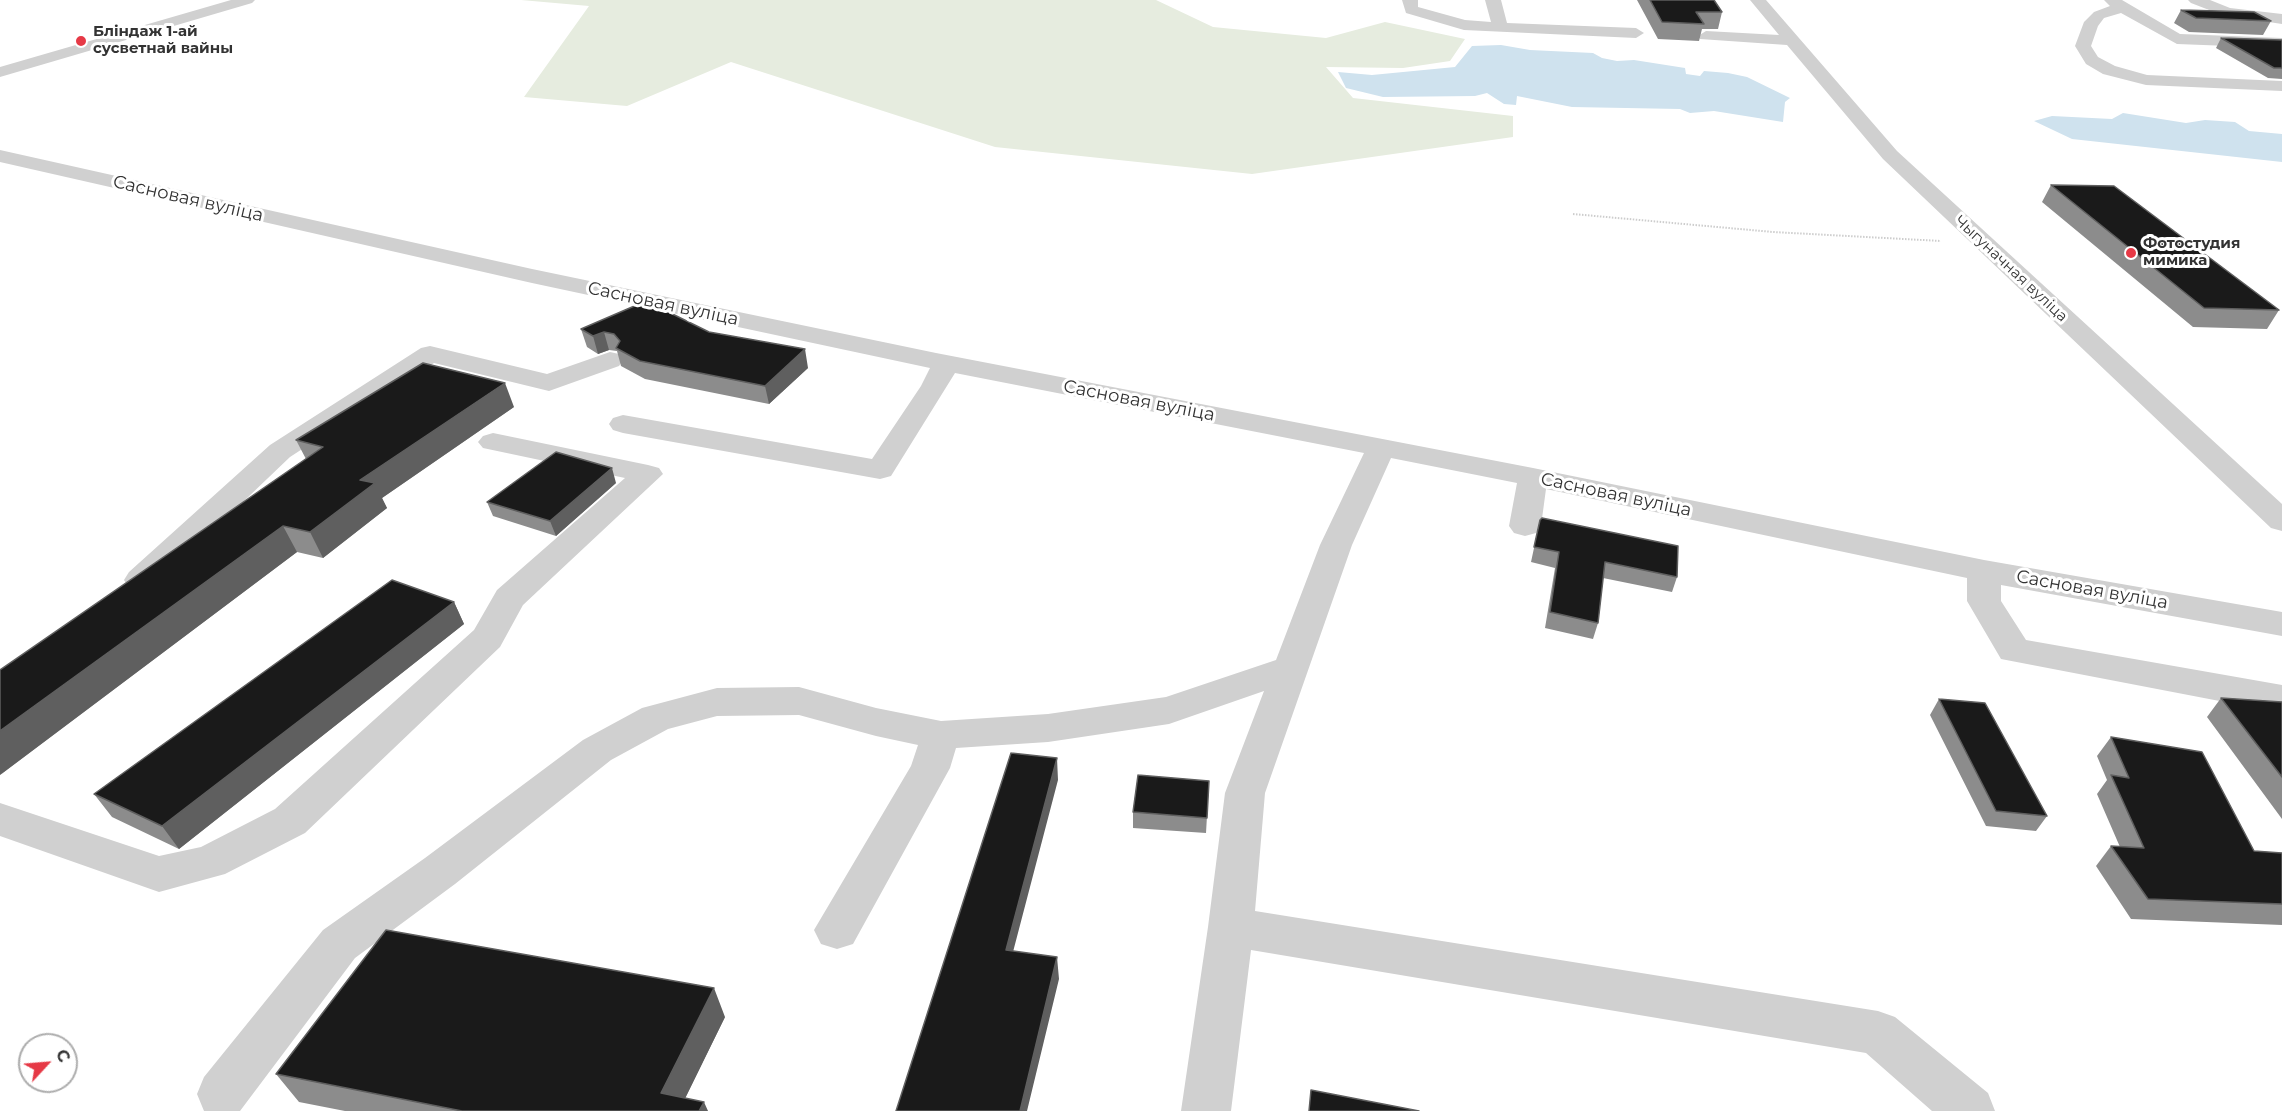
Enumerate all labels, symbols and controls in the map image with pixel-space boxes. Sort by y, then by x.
place label: Бліндаж 1-ай сусветнай вайны [93,23,233,58]
marker: Бліндаж 1-ай сусветнай вайны [74,34,88,48]
street label: Сасновая вуліца [111,171,265,227]
street label: Чыгуначная вуліца [1951,212,2071,326]
place label: Фотостудия мимика [2143,235,2240,270]
marker: Фотостудия мимика [2124,246,2138,260]
street label: Сасновая вуліца [586,277,740,331]
street label: Сасновая вуліца [1061,376,1217,426]
street label: Сасновая вуліца [1539,468,1693,522]
street label: Сасновая вуліца [2014,566,2170,614]
north arrow [18,1033,78,1093]
text: С [52,1046,74,1065]

